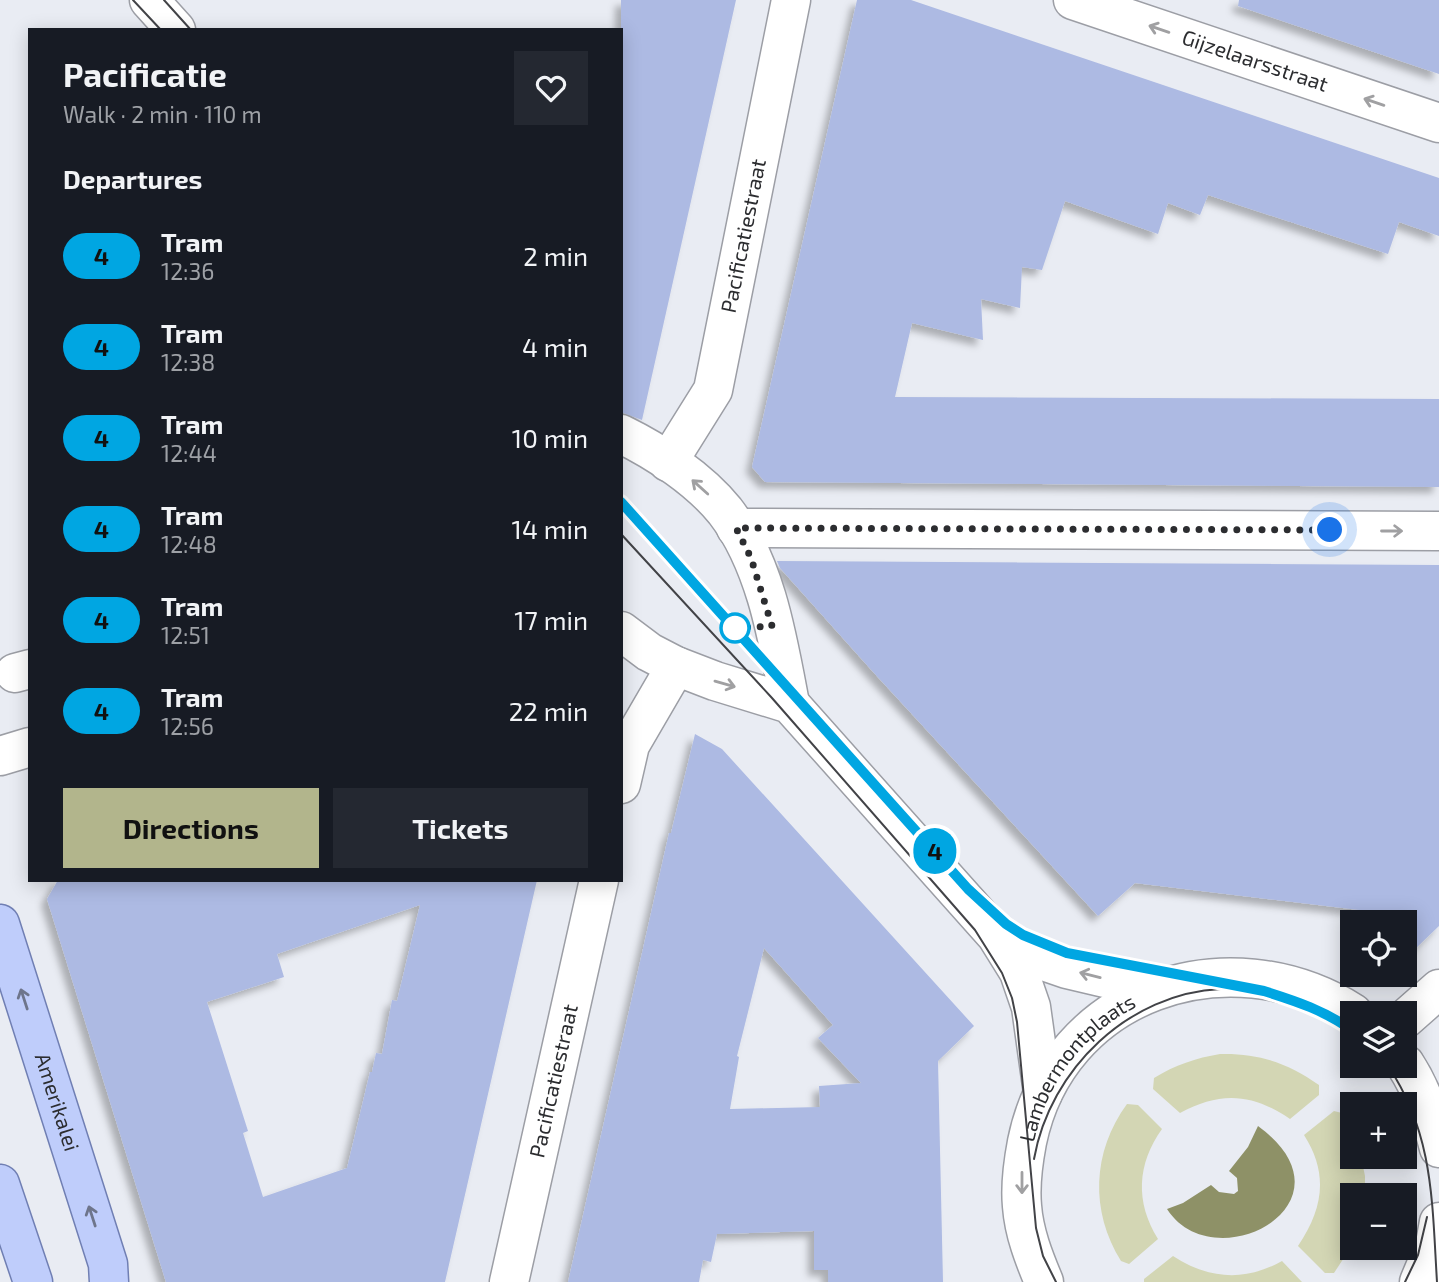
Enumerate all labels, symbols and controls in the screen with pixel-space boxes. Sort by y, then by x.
one-way arrow [1148,22,1170,34]
street label: Gijzelaarsstraat [1179,24,1332,96]
button: heart [514,51,588,125]
text: Pacificatie [63,54,227,94]
one-way arrow [1364,94,1386,107]
text: Walk · 2 min · 110 m [63,100,262,128]
street label: Pacificatiestraat [715,156,770,315]
text: Departures [63,163,202,194]
text: Tram [161,226,223,257]
text: 2 min [523,240,588,271]
text: 4 [94,241,109,270]
text: 12:36 [161,257,214,285]
text: Tram [161,317,223,348]
text: 4 min [522,331,588,362]
text: 4 [94,332,109,361]
text: 12:38 [161,348,215,376]
text: Tram [161,408,223,439]
text: 10 min [512,422,588,453]
text: 4 [94,423,109,452]
text: 12:44 [161,439,217,467]
one-way arrow [691,479,709,495]
text: Tram [161,499,223,530]
your location [1312,512,1347,547]
text: 14 min [512,513,588,544]
text: 4 [94,514,109,543]
one-way arrow [1380,524,1403,537]
text: 12:48 [161,530,217,558]
text: Tram [161,590,223,621]
text: 17 min [514,604,588,635]
text: 4 [94,605,109,634]
unlabelled marker [720,613,750,643]
text: 12:51 [161,621,210,649]
one-way arrow [713,678,736,691]
text: Tram [161,681,223,712]
text: 22 min [509,695,588,726]
text: 4 [94,696,109,725]
text: 12:56 [161,712,214,740]
button: Directions [63,788,319,868]
button: Tickets [333,788,588,868]
line badge: 4 [912,828,958,874]
text: 4 [927,836,943,865]
map controls [1340,910,1417,1260]
button: locate [1340,910,1417,987]
one-way arrow [1079,968,1102,981]
street label: Lambermontplaats [1013,988,1139,1144]
one-way arrow [17,989,29,1011]
button: layers [1340,1001,1417,1078]
street label: Pacificatiestraat [523,1002,582,1160]
street label: Amerikalei [31,1050,85,1154]
button: + [1340,1092,1417,1169]
one-way arrow [1015,1171,1029,1194]
button: − [1340,1183,1417,1260]
one-way arrow [85,1205,98,1227]

